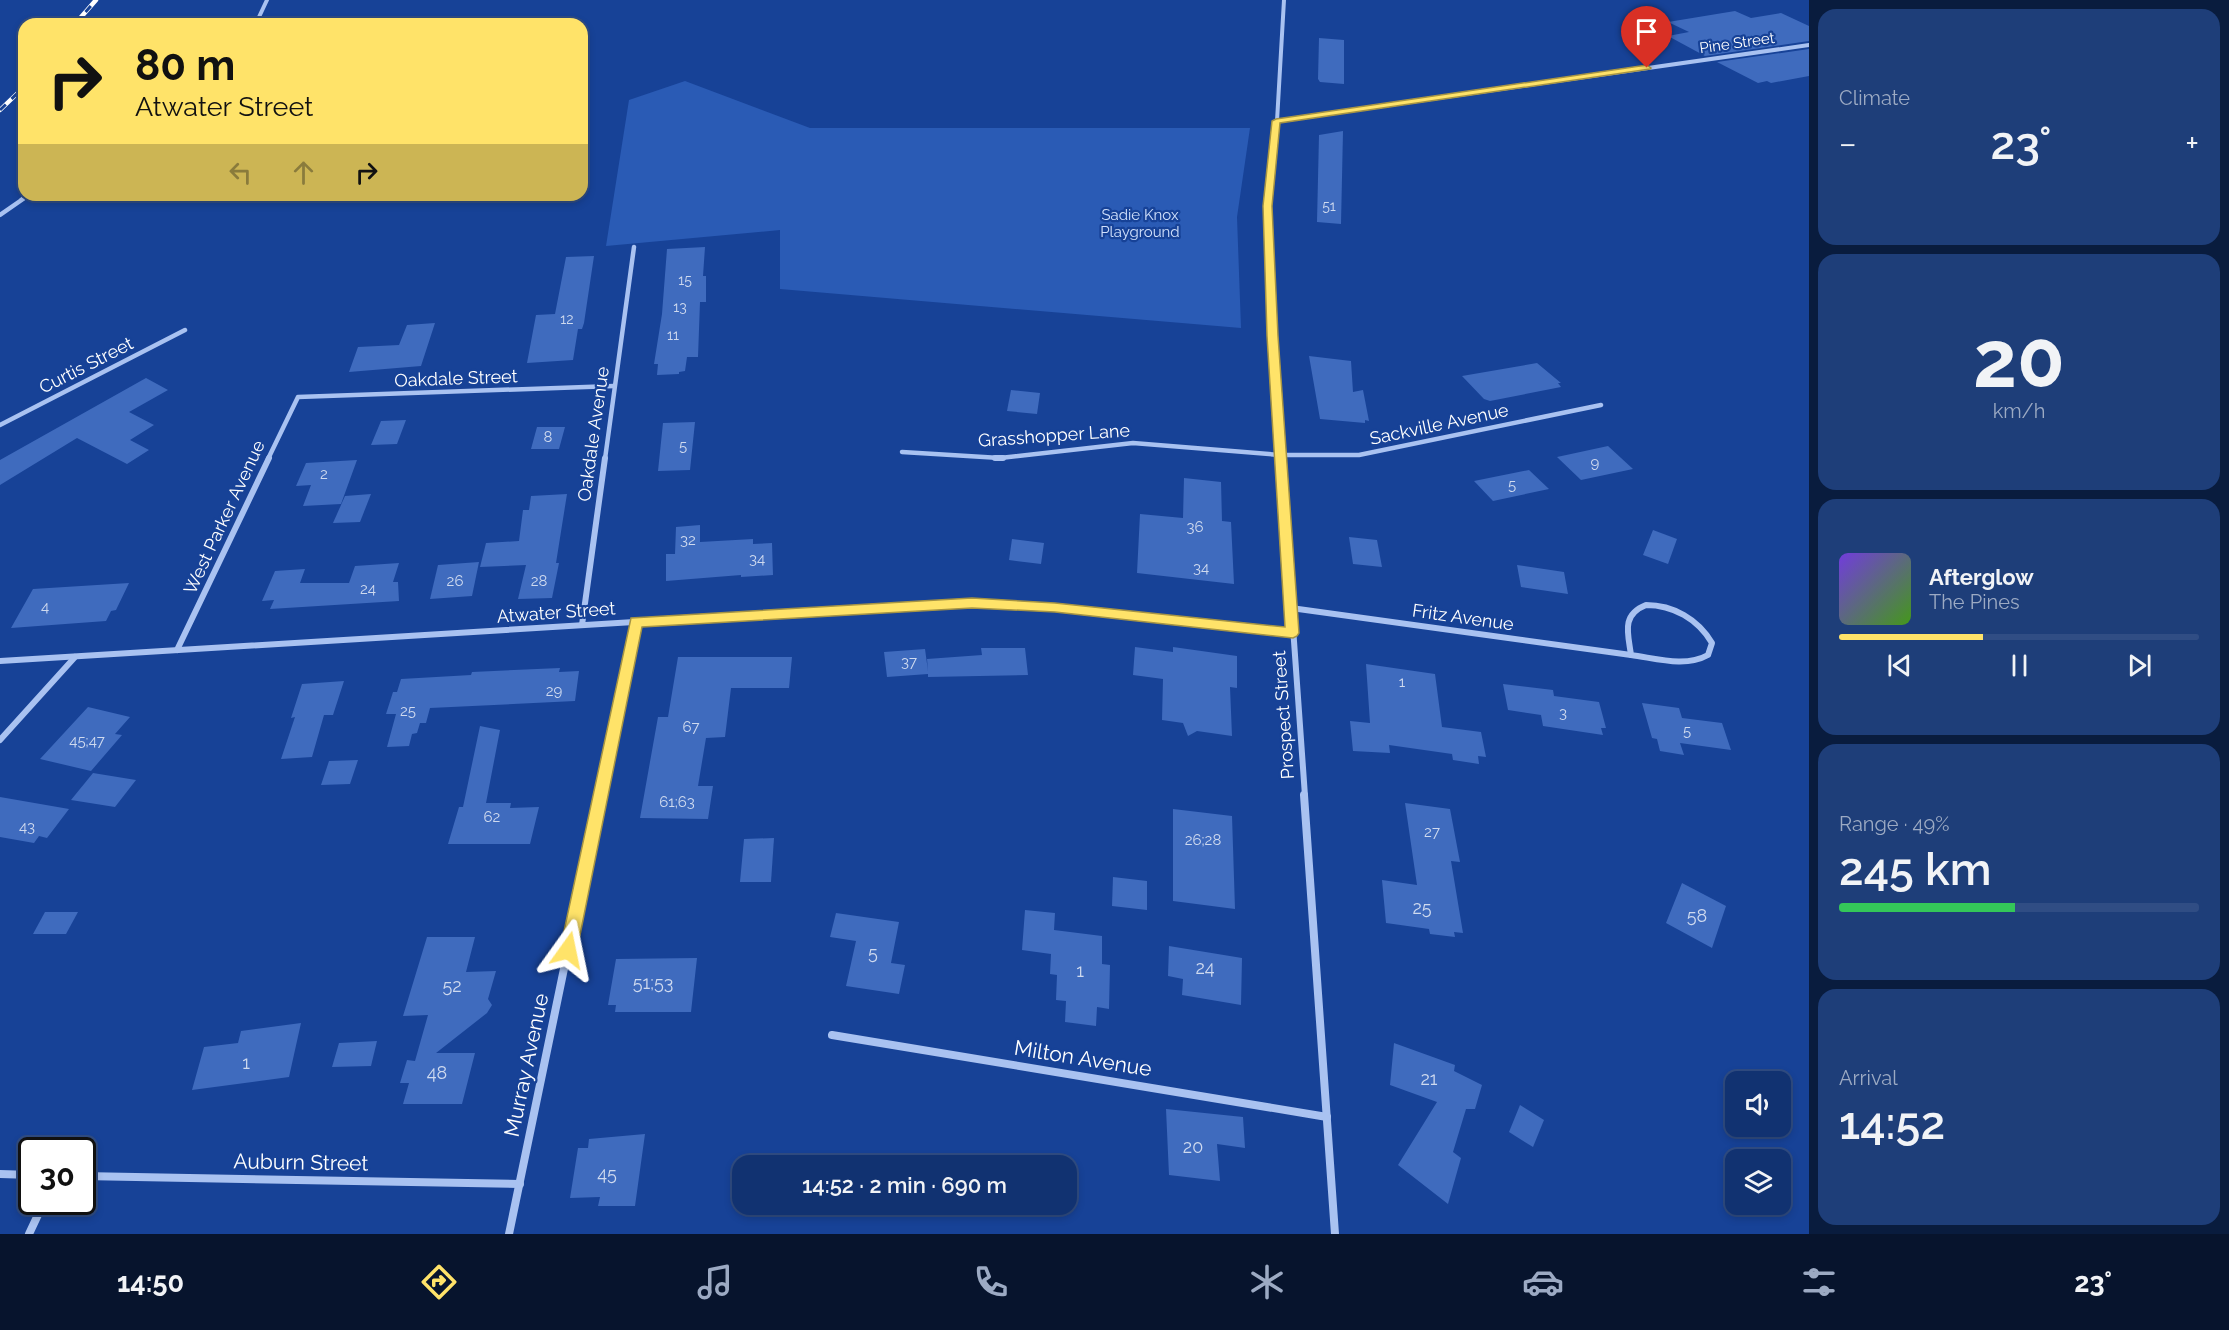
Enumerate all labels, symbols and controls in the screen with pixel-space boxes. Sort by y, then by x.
pin [1621,6,1672,68]
icon: arrive [1630,15,1663,48]
street label: Pine Street [1698,29,1776,57]
text: 80 m [135,41,235,90]
icon: right [36,42,114,120]
text: Climate [1839,86,1910,110]
text: Atwater Street [135,91,313,122]
text: 23° [1991,117,2052,170]
text: − [1839,124,1857,163]
text: + [2185,124,2199,163]
icon: left [224,156,257,189]
icon: ahead [287,156,320,189]
icon: right [350,156,383,189]
house number: 51 [1322,198,1336,214]
park label: Sadie Knox Playground [1100,206,1180,241]
house number: 15 [678,272,692,288]
house number: 13 [673,299,687,315]
house number: 12 [560,311,574,327]
text: 20 [1973,314,2065,405]
house number: 11 [667,327,679,343]
street label: Curtis Street [36,332,136,398]
street label: Oakdale Street [394,365,518,391]
street label: Oakdale Avenue [573,365,613,503]
street label: Sackville Avenue [1368,399,1511,449]
text: km/h [1993,399,2045,423]
street label: Grasshopper Lane [977,419,1131,451]
house number: 8 [544,428,553,446]
street label: West Parker Avenue [179,436,269,597]
house number: 5 [679,437,687,455]
house number: 9 [1591,454,1600,472]
house number: 2 [320,465,328,483]
house number: 5 [1508,476,1516,494]
house number: 36 [1186,518,1204,536]
house number: 32 [680,531,696,549]
house number: 34 [749,550,765,568]
house number: 34 [1193,559,1209,577]
text: Afterglow [1929,564,2034,590]
house number: 26 [447,572,463,590]
house number: 28 [531,572,547,590]
house number: 24 [360,580,376,598]
text: The Pines [1929,590,2020,614]
street label: Atwater Street [496,597,616,627]
house number: 4 [41,598,49,616]
street label: Fritz Avenue [1411,599,1516,635]
icon: previous [1883,649,1916,682]
icon: pause [2003,649,2036,682]
icon: next [2123,649,2156,682]
street label: Prospect Street [1268,650,1298,780]
house number: 37 [901,653,917,671]
house number: 1 [1399,673,1406,691]
house number: 29 [546,682,563,700]
house number: 25 [400,702,416,720]
house number: 3 [1559,704,1567,722]
house number: 67 [682,718,700,736]
house number: 5 [1683,722,1691,740]
house number: 45;47 [69,732,105,750]
house number: 61;63 [659,793,695,811]
house number: 62 [484,808,501,826]
text: Range · 49% [1839,812,1949,836]
house number: 43 [19,818,35,836]
house number: 27 [1424,823,1440,841]
house number: 26;28 [1185,831,1221,849]
text: 245 km [1839,843,1991,896]
house number: 25 [1412,897,1432,918]
house number: 58 [1687,905,1707,926]
position arrow [536,918,600,982]
house number: 5 [868,942,878,963]
house number: 24 [1195,957,1215,978]
house number: 1 [1076,960,1084,981]
house number: 51;53 [633,972,673,993]
house number: 52 [442,975,462,996]
street label: Murray Avenue [499,991,553,1139]
street label: Milton Avenue [1013,1035,1153,1081]
house number: 1 [242,1052,250,1073]
house number: 48 [427,1062,447,1083]
text: Arrival [1839,1066,1898,1090]
house number: 21 [1420,1068,1438,1089]
map controls [1725,1071,1791,1215]
button: sound [1725,1071,1791,1137]
text: 14:52 [1839,1097,1945,1150]
house number: 20 [1183,1136,1203,1157]
speed limit sign: 30 [18,1137,96,1215]
street label: Auburn Street [233,1148,369,1176]
button: layers [1725,1149,1791,1215]
house number: 45 [597,1163,617,1184]
text: 14:52 · 2 min · 690 m [802,1172,1007,1198]
icon: directions [418,1261,460,1303]
icon: music [694,1261,736,1303]
icon: phone [970,1261,1012,1303]
icon: climate [1246,1261,1288,1303]
icon: car [1522,1261,1564,1303]
icon: filters [1798,1261,1840,1303]
text: 14:50 [117,1267,184,1298]
text: 23° [2074,1267,2112,1298]

